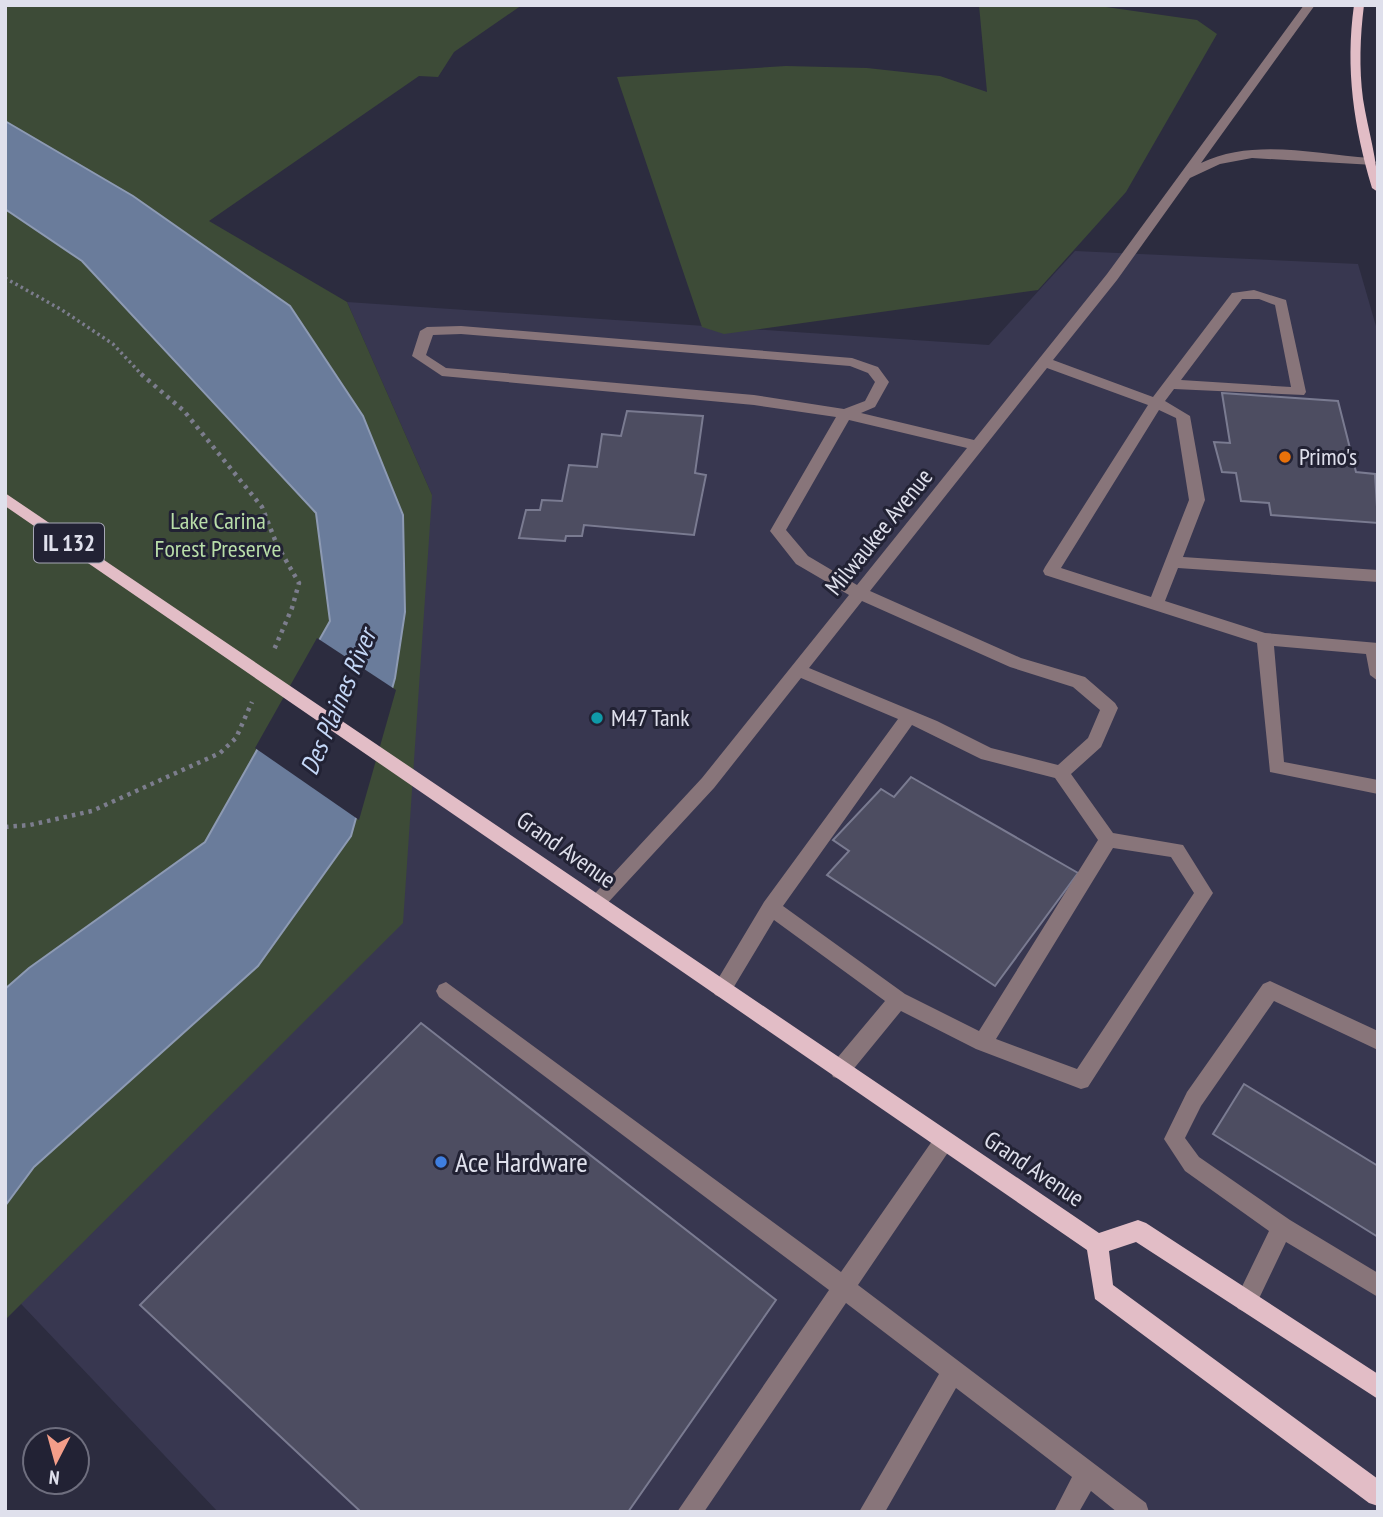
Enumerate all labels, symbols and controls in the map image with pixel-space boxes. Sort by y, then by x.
place label: Primo's [1299,441,1357,472]
marker: Primo's [1277,449,1293,465]
street label: Milwaukee Avenue [818,462,939,601]
park label: Lake Carina Forest Preserve [154,505,282,564]
road number: IL 132 [34,524,104,562]
water label: Des Plaines River [292,620,385,780]
place label: M47 Tank [611,702,690,733]
marker: M47 Tank [589,710,605,726]
street label: Grand Avenue [511,804,622,895]
street label: Grand Avenue [978,1124,1090,1213]
place label: Ace Hardware [455,1143,588,1180]
marker: Ace Hardware [433,1154,449,1170]
north arrow [21,1426,91,1496]
text: N [48,1465,61,1490]

